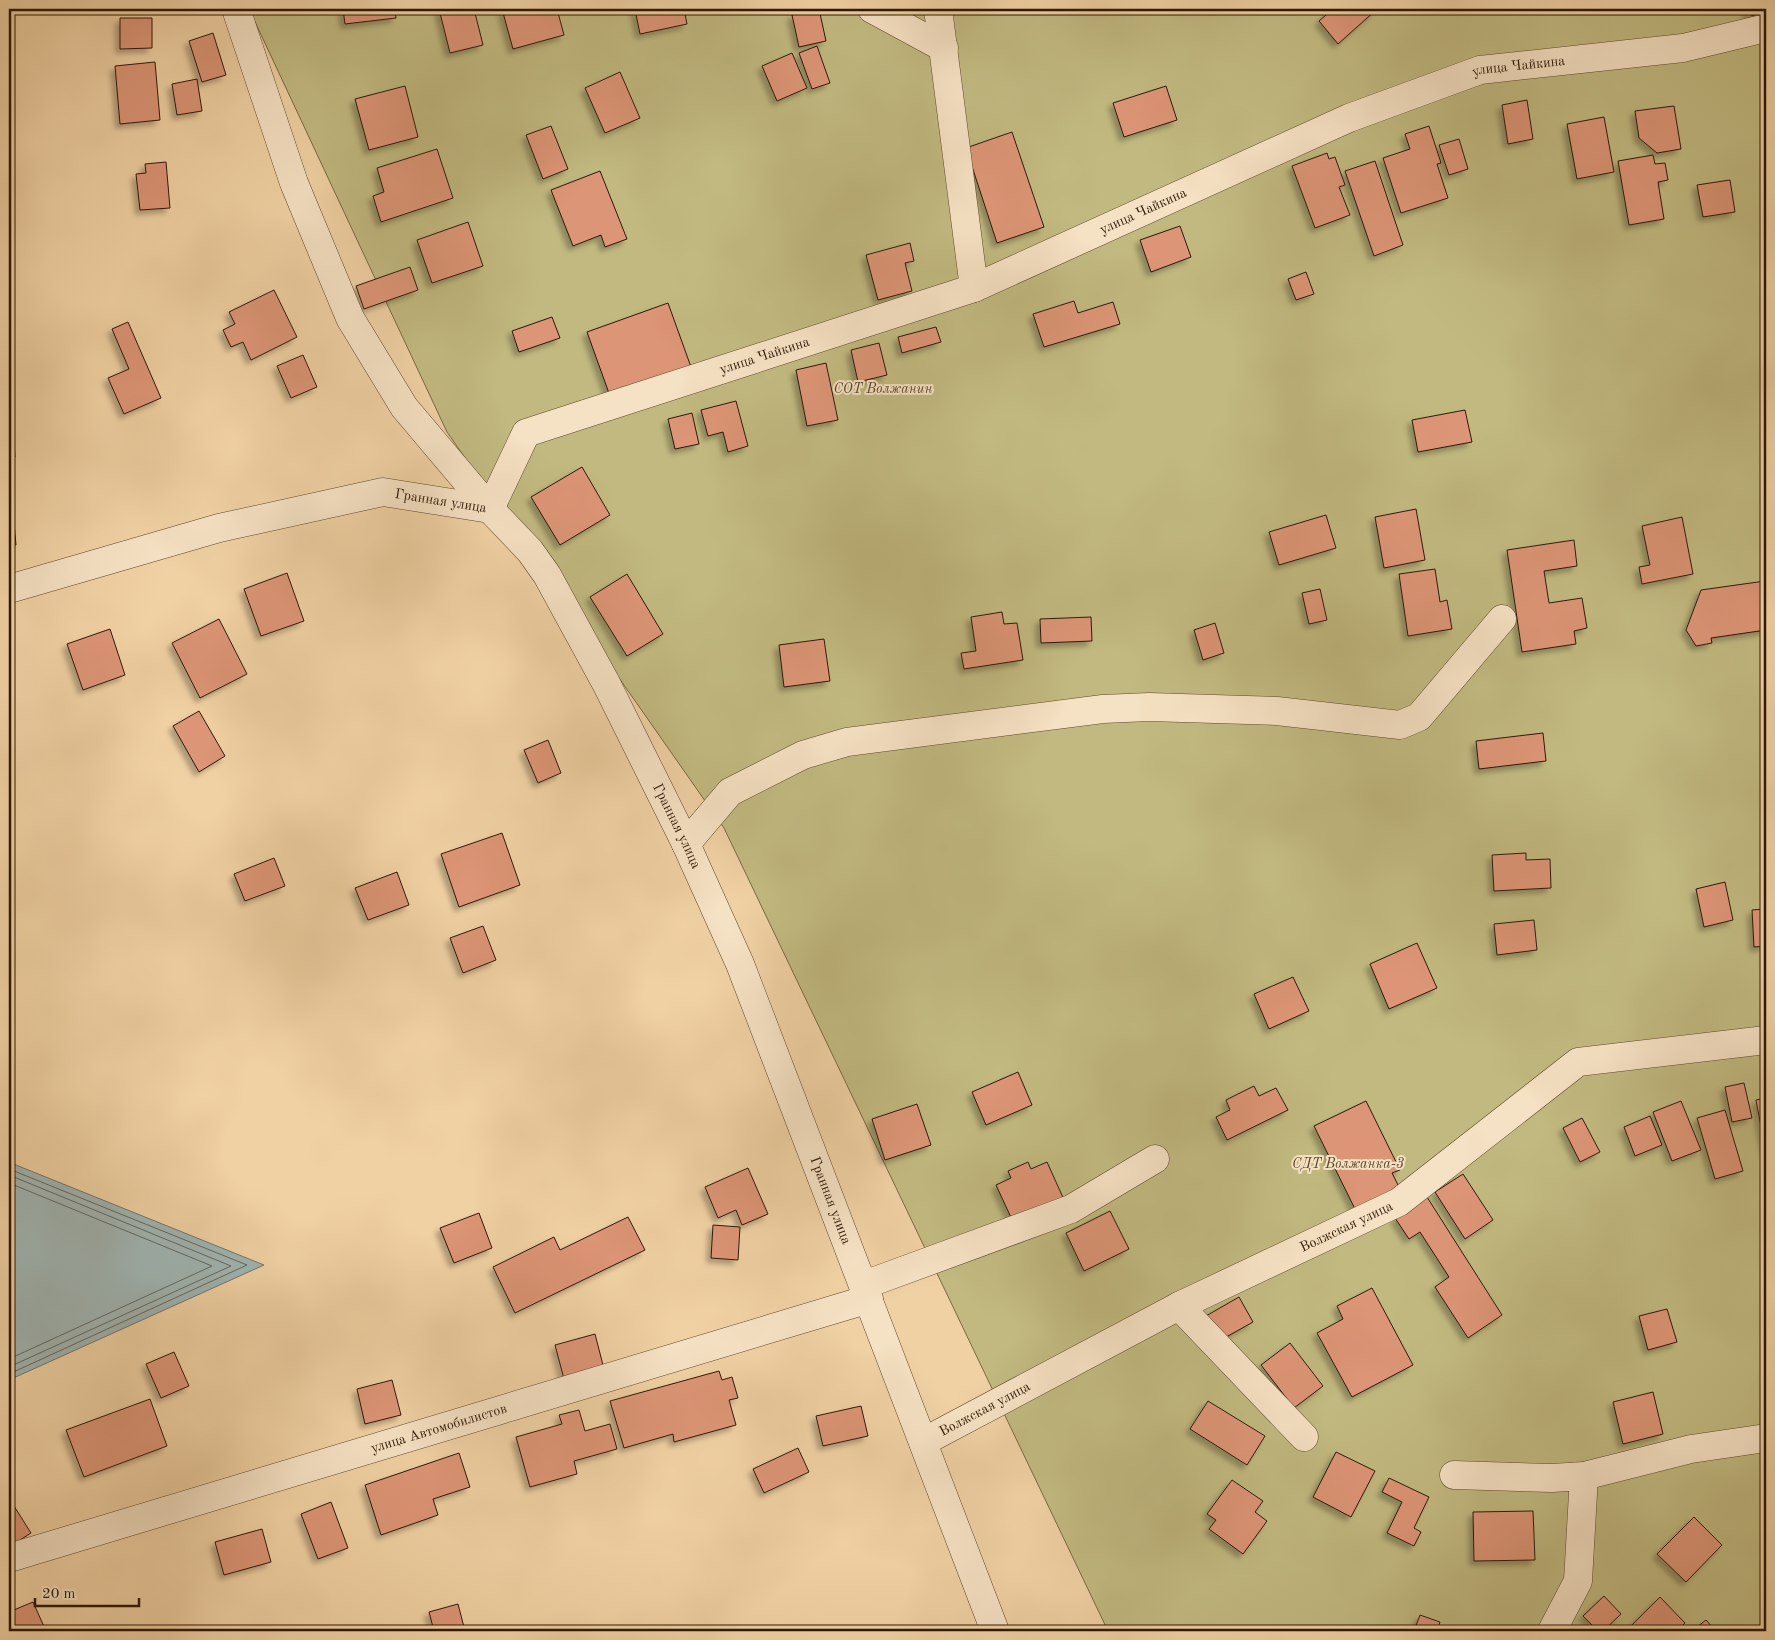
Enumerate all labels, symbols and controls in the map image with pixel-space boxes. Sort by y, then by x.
street label: улица Чайкина [1470,54,1566,79]
street label: улица Чайкина [1098,185,1189,237]
street label: улица Чайкина [718,335,811,377]
park label: СОТ Волжанин [833,382,933,396]
street label: Гранная улица [394,487,488,515]
street label: Гранная улица [650,781,703,871]
street label: Гранная улица [807,1155,854,1246]
park label: СДТ Волжанка-3 [1292,1157,1404,1172]
street label: Волжская улица [1298,1199,1395,1255]
street label: Волжская улица [937,1379,1033,1439]
street label: улица Автомобилистов [369,1401,509,1456]
scale bar [35,1575,139,1607]
text: 20 m [42,1587,76,1602]

